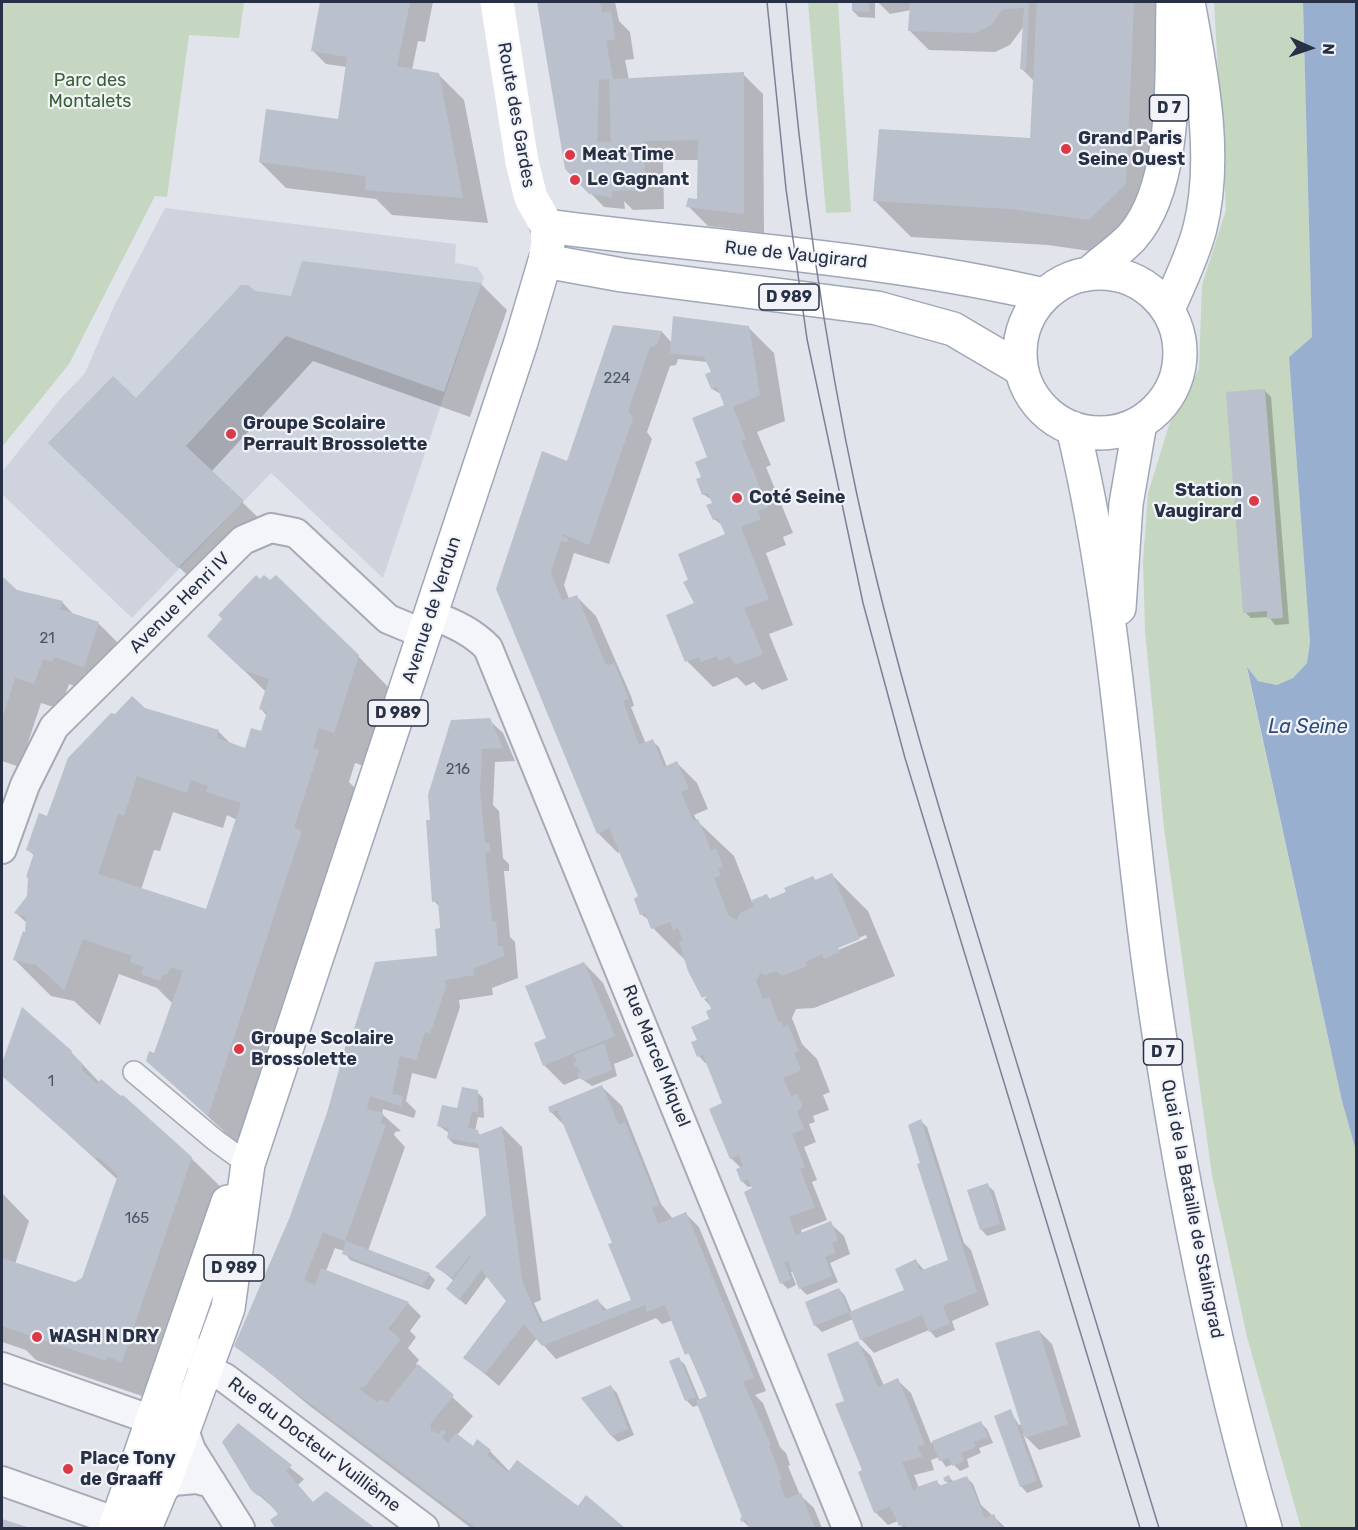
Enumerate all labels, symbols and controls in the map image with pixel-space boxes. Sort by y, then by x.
north arrow [1280,18,1340,78]
street label: Route des Gardes [493,40,539,190]
text: N [1319,43,1338,55]
park label: Parc des Montalets [49,70,131,112]
road number: D 7 [1150,95,1188,121]
place label: Grand Paris Seine Ouest [1078,128,1185,170]
marker: Grand Paris Seine Ouest [1059,142,1073,156]
place label: Meat Time [582,144,674,166]
marker: Meat Time [563,148,577,162]
place label: Le Gagnant [587,169,689,191]
marker: Le Gagnant [568,173,582,187]
street label: Rue de Vaugirard [724,237,868,273]
road number: D 989 [759,284,819,310]
house number: 224 [604,370,630,388]
place label: Groupe Scolaire Perrault Brossolette [243,413,427,456]
marker: Groupe Scolaire Perrault Brossolette [224,427,238,441]
place label: Station Vaugirard [1154,480,1242,522]
place label: Coté Seine [749,487,846,509]
marker: Coté Seine [730,491,744,505]
marker: Station Vaugirard [1247,494,1261,508]
street label: Avenue de Verdun [398,534,466,686]
street label: Avenue Henri IV [125,548,235,658]
house number: 21 [39,630,55,648]
road number: D 989 [368,700,428,726]
water label: La Seine [1268,715,1348,739]
house number: 216 [446,761,470,779]
street label: Rue Marcel Miquel [618,982,694,1130]
place label: Groupe Scolaire Brossolette [251,1028,394,1070]
road number: D 7 [1144,1039,1182,1065]
marker: Groupe Scolaire Brossolette [232,1042,246,1056]
house number: 1 [48,1073,54,1091]
street label: Quai de la Bataille de Stalingrad [1156,1078,1228,1340]
house number: 165 [125,1210,149,1228]
road number: D 989 [204,1255,264,1281]
place label: WASH N DRY [49,1326,159,1348]
marker: WASH N DRY [30,1330,44,1344]
street label: Rue du Docteur Vuillième [223,1373,405,1517]
place label: Place Tony de Graaff [80,1448,176,1490]
marker: Place Tony de Graaff [61,1462,75,1476]

